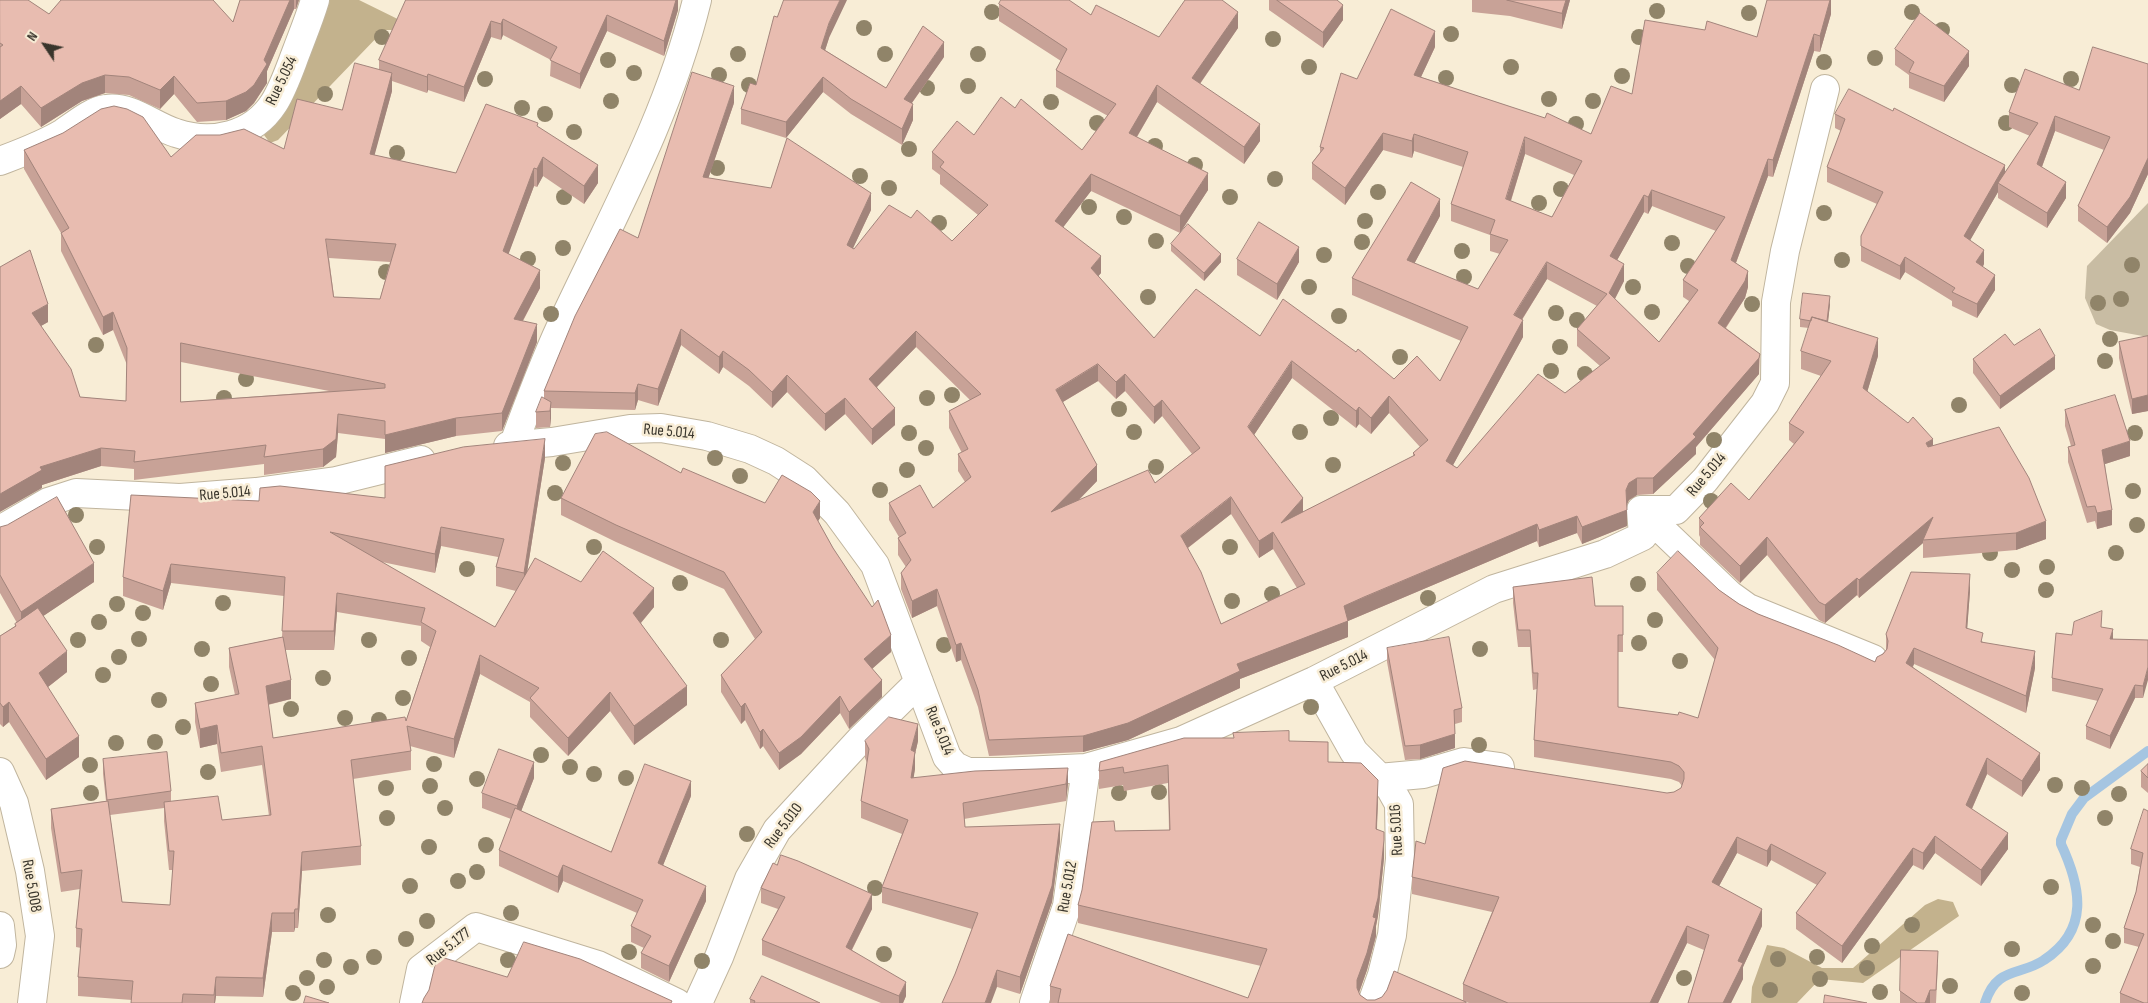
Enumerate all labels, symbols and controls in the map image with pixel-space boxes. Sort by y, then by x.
north arrow [20,20,70,70]
text: N [23,28,41,44]
street label: Rue 5.054 [262,53,302,109]
street label: Rue 5.014 [643,420,695,444]
street label: Rue 5.014 [1683,449,1731,501]
street label: Rue 5.014 [199,482,251,506]
street label: Rue 5.014 [1317,646,1371,686]
street label: Rue 5.014 [920,704,958,758]
street label: Rue 5.010 [761,800,807,852]
street label: Rue 5.016 [1386,804,1408,856]
street label: Rue 5.008 [17,858,45,914]
street label: Rue 5.012 [1054,860,1082,914]
street label: Rue 5.177 [423,924,475,970]

